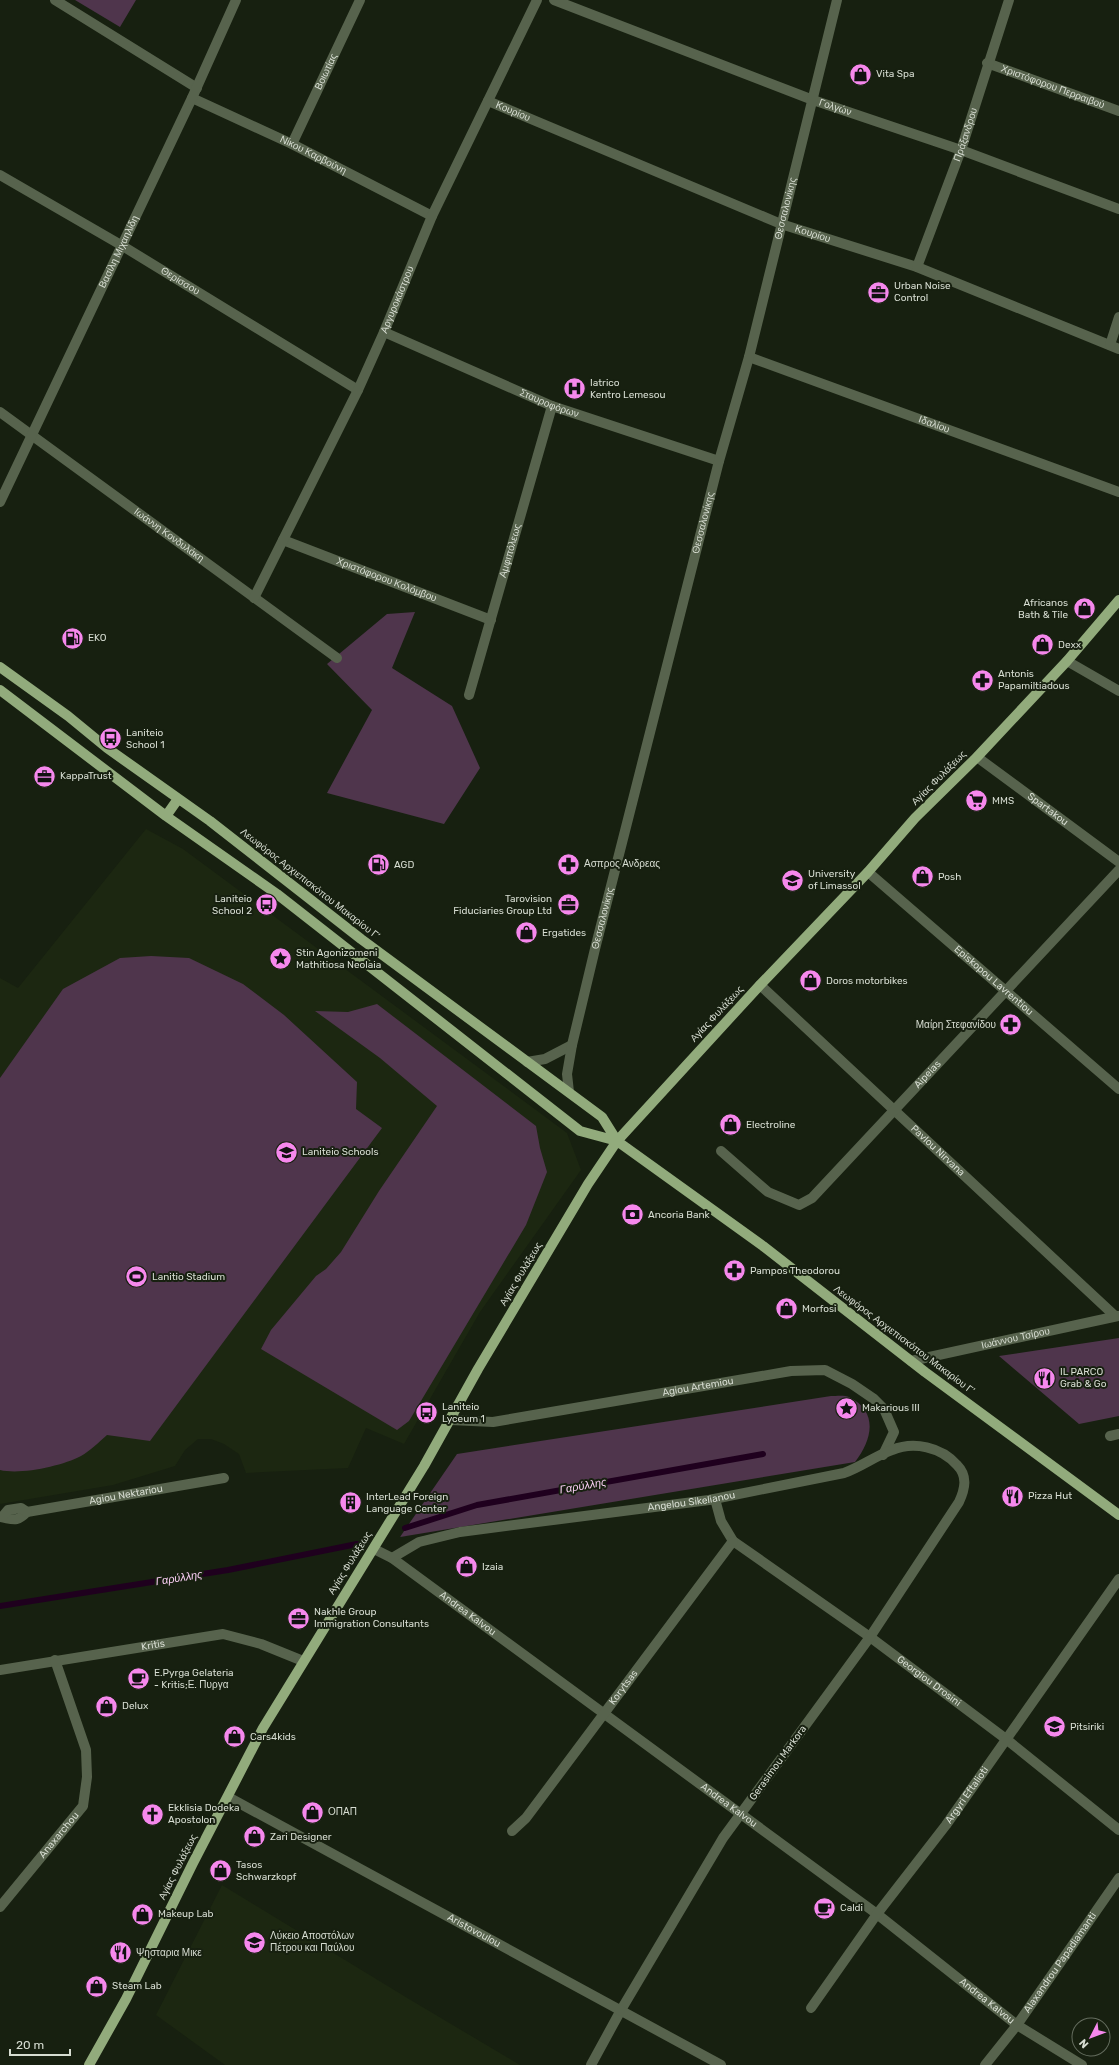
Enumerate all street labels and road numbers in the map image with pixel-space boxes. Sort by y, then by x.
street label: Βοιωτίας [312,51,340,92]
street label: Χριστόφορου Περραιβού [999,63,1106,111]
street label: Γολγών [817,96,853,119]
street label: Κουρίου [494,99,532,124]
street label: Πράξανδρου [951,106,980,163]
street label: Νίκου Καρβούνη [278,133,349,177]
street label: Θεσσαλονίκης [772,176,799,241]
street label: Βασίλη Μιχαηλίδη [96,213,141,290]
street label: Κουρίου [793,223,832,245]
street label: Αργυροκάστρου [378,264,417,335]
street label: Θερίσσου [158,265,202,298]
street label: Σταυροφόρων [518,386,580,420]
street label: Ιδαλίου [917,413,951,436]
street label: Θεσσαλονίκης [690,490,717,555]
street label: Ιωάννη Κονδυλάκη [131,506,206,565]
street label: Αμφιπόλεως [497,522,524,579]
street label: Χριστόφορου Κολόμβου [335,555,438,605]
street label: Αγίας Φυλάξεως [909,748,969,808]
street label: Spartakou [1025,790,1071,828]
street label: Λεωφόρος Αρχιεπισκόπου Μακαρίου Γ’ [238,826,382,942]
street label: Θεσσαλονίκης [589,886,616,950]
street label: Episkopou Lavrentiou [952,943,1036,1018]
street label: Αγίας Φυλάξεως [688,983,746,1045]
street label: Aipeias [912,1058,944,1091]
street label: Pavlou Nirvana [908,1123,967,1179]
street label: Αγίας Φυλάξεως [497,1240,545,1308]
street label: Λεωφόρος Αρχιεπισκόπου Μακαρίου Γ’ [831,1283,977,1397]
street label: Ιωάννου Τσίρου [980,1325,1051,1352]
street label: Agiou Artemiou [661,1375,735,1399]
street label: Agiou Nektariou [88,1483,164,1507]
street label: Angelou Sikelianou [647,1489,736,1514]
street label: Αγίας Φυλάξεως [326,1529,374,1597]
street label: Andrea Kalvou [437,1589,498,1638]
street label: Kritis [140,1637,166,1653]
street label: Georgiou Drosini [895,1653,963,1709]
street label: Korytsas [607,1668,640,1707]
street label: Gerasimou Markora [747,1723,809,1803]
street label: Argyri Eftalioti [943,1764,991,1826]
street label: Andrea Kalvou [698,1781,759,1830]
street label: Anaxarchou [37,1810,82,1861]
street label: Αγίας Φυλάξεως [156,1832,200,1902]
street label: Alaxandrou Papadiamanti [1021,1910,1099,2015]
street label: Aristovoulou [445,1911,503,1950]
street label: Andrea Kalvou [957,1976,1017,2027]

